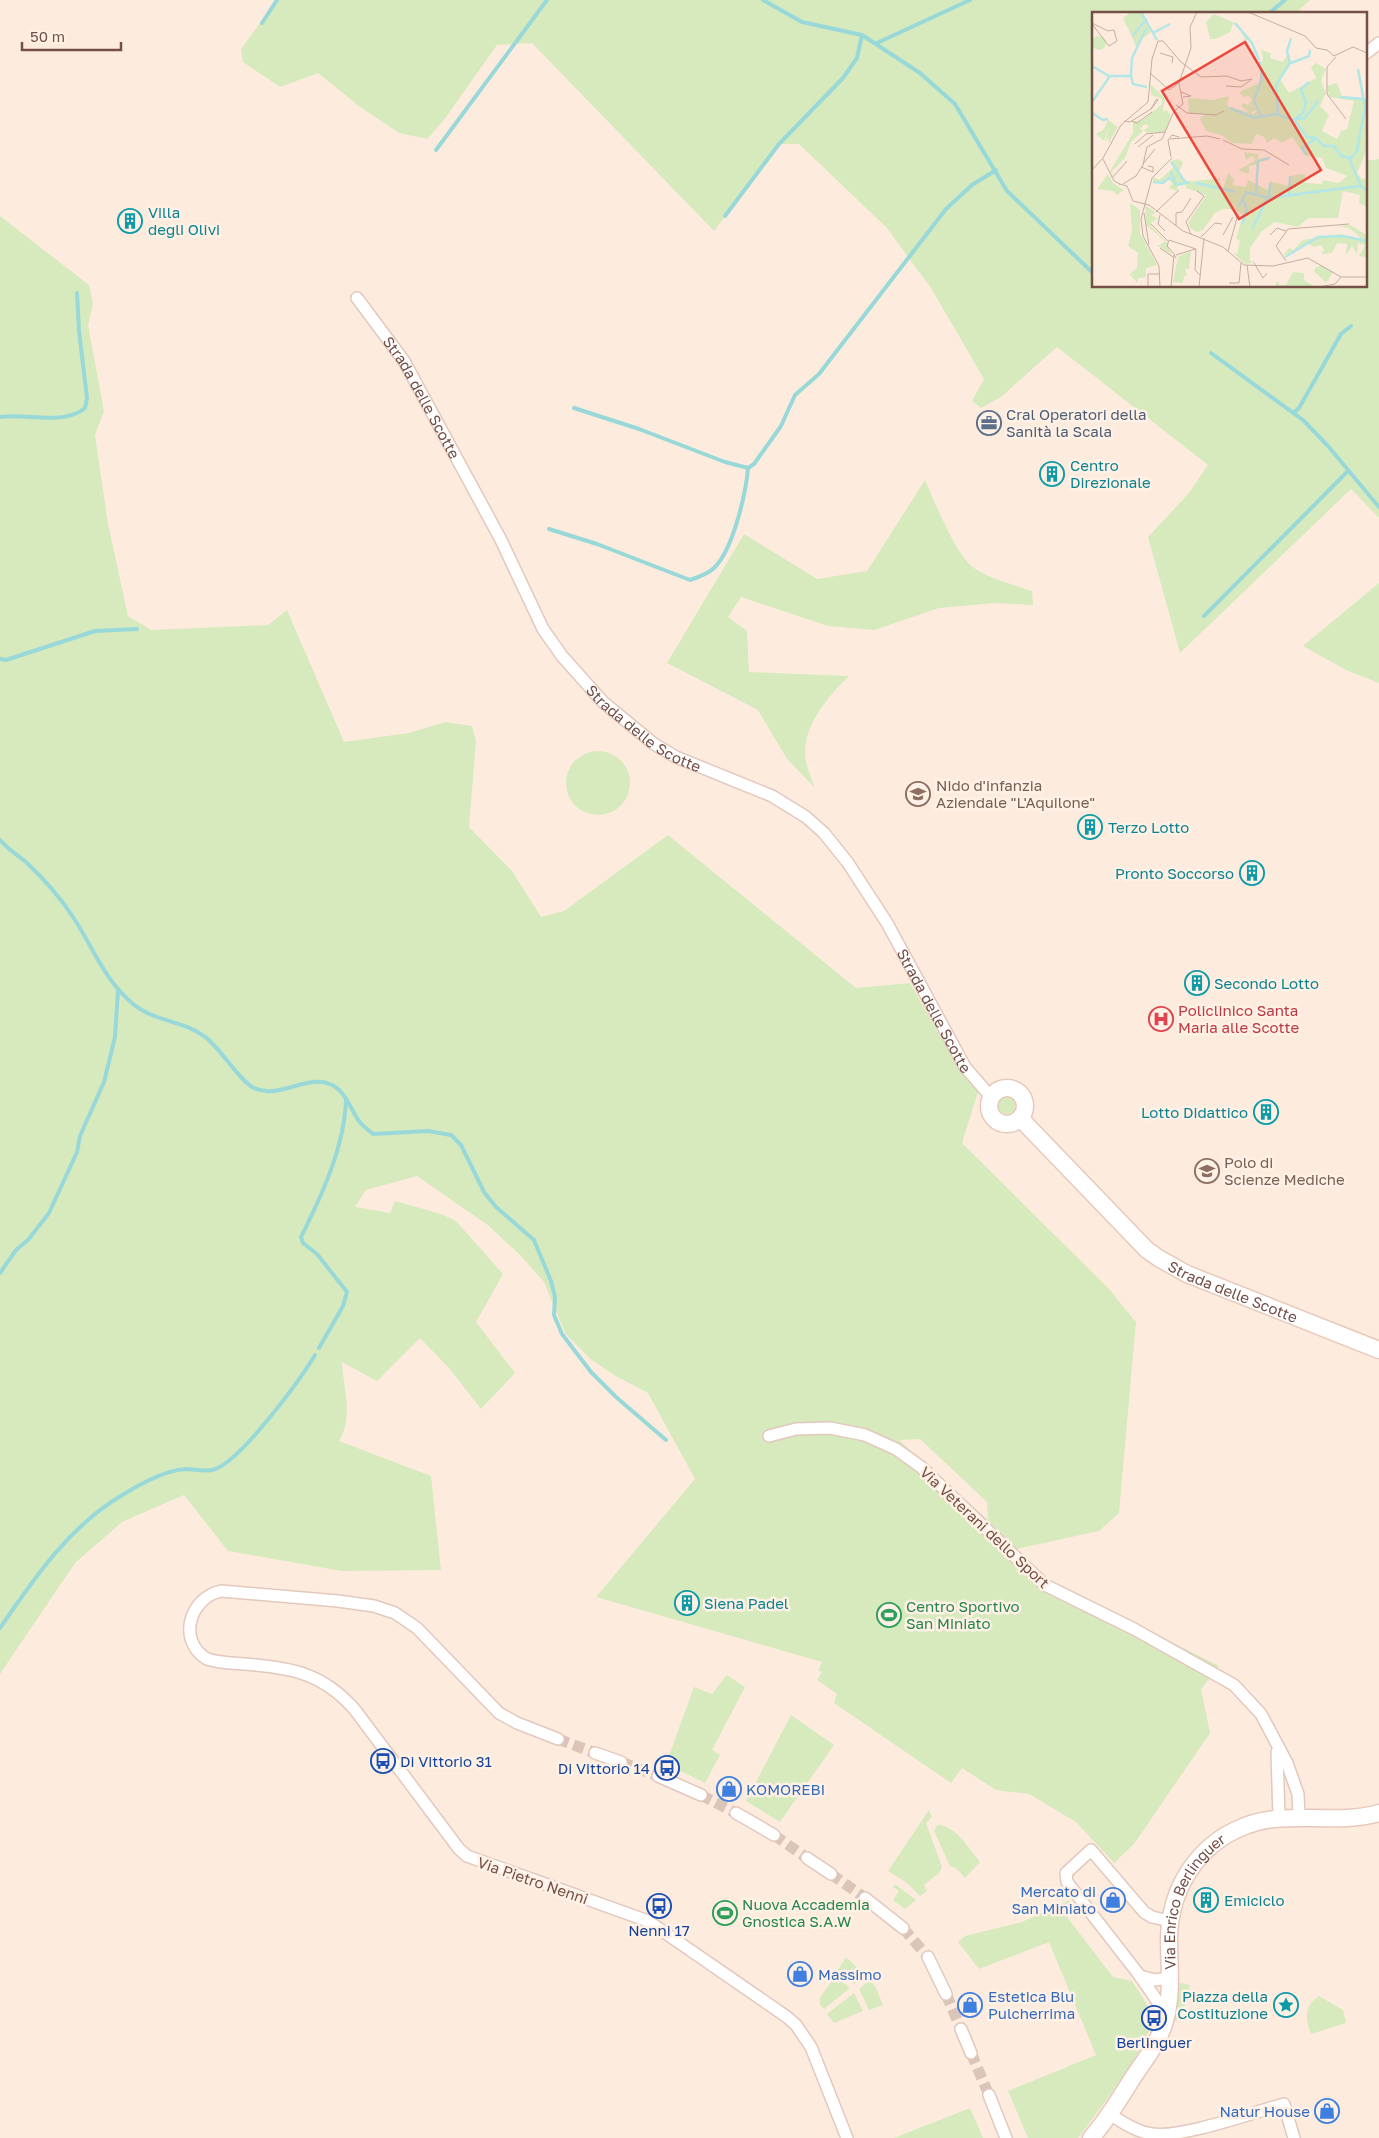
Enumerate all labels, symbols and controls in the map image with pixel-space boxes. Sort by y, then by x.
inset map [1092,12,1366,288]
scale bar [22,20,121,52]
text: 50 m [30,27,65,45]
place label: Villa degli Olivi [148,203,220,238]
building icon: Villa degli Olivi [117,208,143,234]
street label: Strada delle Scotte [380,333,464,462]
place label: Cral Operatori della Sanità la Scala [1006,405,1147,440]
office icon: Cral Operatori della Sanità la Scala [976,410,1002,436]
place label: Centro Direzionale [1070,456,1151,491]
building icon: Centro Direzionale [1039,461,1065,487]
street label: Strada delle Scotte [583,681,704,775]
place label: Nido d'infanzia Aziendale "L'Aquilone" [936,776,1095,811]
school or university icon: Nido d'infanzia Aziendale "L'Aquilone" [905,781,931,807]
building icon: Terzo Lotto [1077,814,1103,840]
place label: Terzo Lotto [1108,818,1189,836]
building icon: Pronto Soccorso [1239,860,1265,886]
place label: Pronto Soccorso [1115,864,1234,882]
street label: Strada delle Scotte [894,945,975,1077]
building icon: Secondo Lotto [1184,970,1210,996]
place label: Secondo Lotto [1214,974,1319,992]
place label: Policlinico Santa Maria alle Scotte [1178,1001,1299,1036]
hospital icon: Policlinico Santa Maria alle Scotte [1148,1006,1174,1032]
building icon: Lotto Didattico [1253,1099,1279,1125]
place label: Lotto Didattico [1141,1103,1248,1121]
place label: Polo di Scienze Mediche [1224,1153,1345,1188]
school or university icon: Polo di Scienze Mediche [1194,1158,1220,1184]
street label: Strada delle Scotte [1165,1256,1301,1326]
street label: Via Veterani dello Sport [917,1462,1053,1592]
building icon: Siena Padel [674,1590,700,1616]
place label: Siena Padel [704,1594,789,1612]
place label: Centro Sportivo San Miniato [906,1597,1020,1632]
sports icon: Centro Sportivo San Miniato [876,1602,902,1628]
bus stop icon: Di Vittorio 31 [370,1748,396,1774]
place label: Di Vittorio 31 [400,1752,492,1770]
bus stop icon: Di Vittorio 14 [654,1755,680,1781]
place label: Di Vittorio 14 [558,1759,650,1777]
shop icon: KOMOREBI [716,1776,742,1802]
place label: KOMOREBI [746,1780,825,1798]
street label: Via Enrico Berlinguer [1160,1830,1228,1970]
street label: Via Pietro Nenni [475,1853,591,1907]
place label: Mercato di San Miniato [1011,1882,1096,1917]
shop icon: Mercato di San Miniato [1100,1887,1126,1913]
building icon: Emiciclo [1193,1887,1219,1913]
place label: Emiciclo [1224,1891,1284,1909]
bus stop icon: Nenni 17 [646,1893,672,1919]
place label: Nuova Accademia Gnostica S.A.W [742,1895,870,1930]
sports icon: Nuova Accademia Gnostica S.A.W [712,1900,738,1926]
place label: Nenni 17 [628,1921,690,1939]
shop icon: Massimo [787,1961,813,1987]
place label: Massimo [818,1965,882,1983]
place label: Estetica Blu Pulcherrima [988,1987,1075,2022]
place label: Piazza della Costituzione [1177,1987,1268,2022]
shop icon: Estetica Blu Pulcherrima [957,1992,983,2018]
place icon: Piazza della Costituzione [1273,1992,1299,2018]
bus stop icon: Berlinguer [1141,2005,1167,2031]
place label: Berlinguer [1116,2033,1192,2051]
shop icon: Natur House [1314,2098,1340,2124]
place label: Natur House [1219,2102,1310,2120]

